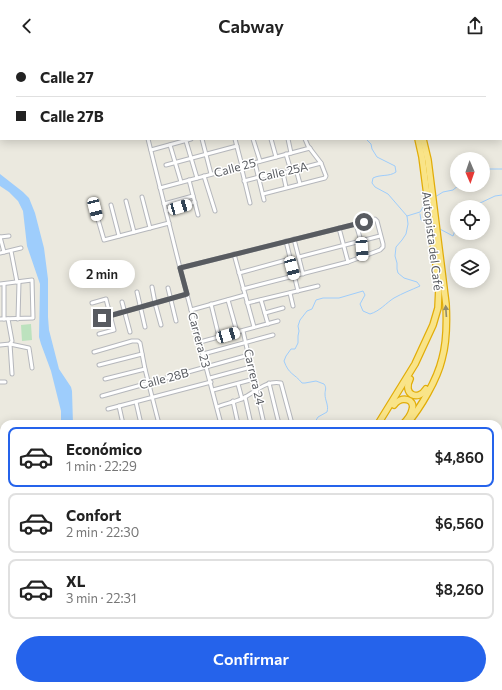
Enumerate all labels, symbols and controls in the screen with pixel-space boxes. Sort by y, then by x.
icon: back [16,15,38,37]
text: Cabway [218,15,284,37]
icon: share [464,15,486,37]
text: Calle 27 [40,68,94,86]
text: Calle 27B [40,107,104,125]
north arrow [450,152,490,192]
map controls [450,152,490,288]
street label: Calle 25 [212,155,257,179]
street label: Calle 25A [256,158,309,184]
street label: Autopista del Café [420,190,446,291]
car [86,196,104,222]
car [167,198,193,216]
button: locate [450,200,490,240]
route start [355,213,373,231]
car [355,237,369,261]
button: layers [450,248,490,288]
car [283,255,301,281]
callout: 2 min [69,260,135,288]
text: 2 min [86,266,118,282]
one-way arrow [443,305,450,317]
route end [93,309,111,327]
street label: Carrera 23 [186,310,214,369]
car [215,326,241,344]
street label: Carrera 24 [242,347,268,406]
street label: Calle 28B [137,365,190,391]
icon: car [18,439,54,475]
text: Económico [66,440,142,458]
text: $4,860 [435,448,484,466]
text: 1 min · 22:29 [66,458,137,474]
icon: car [18,505,54,541]
text: Confort [66,506,121,524]
text: $6,560 [435,514,484,532]
text: 2 min · 22:30 [66,524,139,540]
icon: car [18,571,54,607]
text: XL [66,572,85,590]
text: $8,260 [435,580,484,598]
text: 3 min · 22:31 [66,590,137,606]
button: Confirmar [16,636,486,682]

